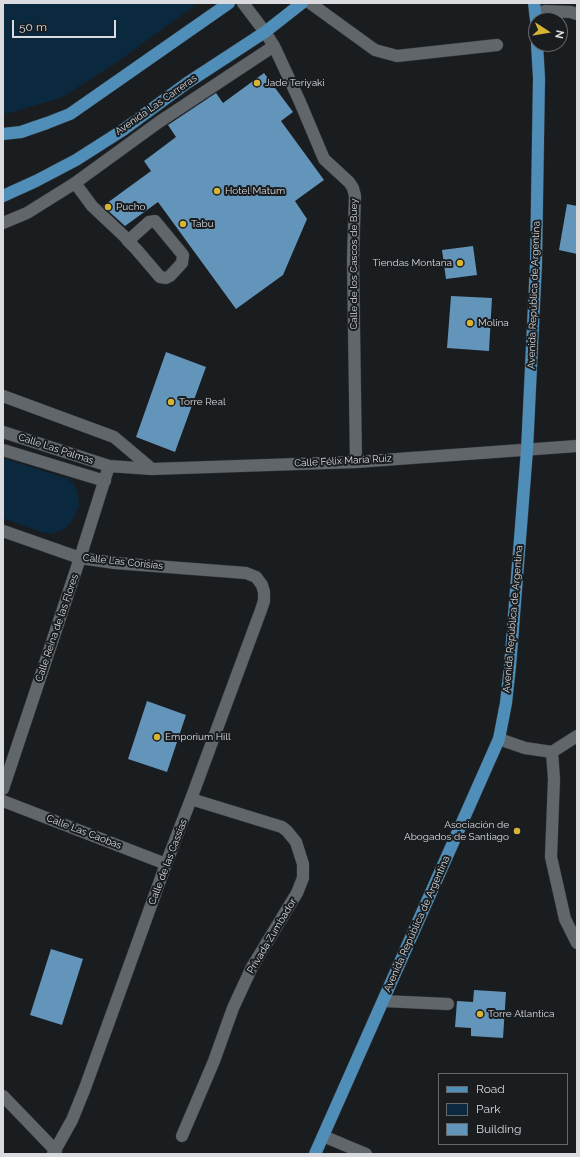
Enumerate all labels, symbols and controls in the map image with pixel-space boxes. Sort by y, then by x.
scale bar [14,12,118,38]
north arrow [528,12,568,52]
text: 50 m [19,20,47,34]
text: N [552,29,566,40]
street label: Avenida Las Carreras [113,72,199,138]
place label: Jade Teriyaki [265,77,325,89]
marker: Jade Teriyaki [252,78,262,88]
place label: Hotel Matum [225,185,285,197]
marker: Hotel Matum [212,186,222,196]
street label: Calle de los Cascos de Buey [348,198,360,330]
place label: Pucho [116,201,145,213]
marker: Pucho [103,202,113,212]
place label: Tabu [191,218,214,230]
marker: Tabu [178,219,188,229]
street label: Avenida República de Argentina [525,221,543,369]
place label: Tiendas Montana [372,257,452,269]
marker: Tiendas Montana [455,258,465,268]
place label: Molina [478,317,509,329]
marker: Molina [465,318,475,328]
place label: Torre Real [179,396,226,408]
marker: Torre Real [166,397,176,407]
street label: Calle Las Palmas [17,431,95,467]
street label: Calle Félix María Ruiz [294,452,392,470]
street label: Avenida República de Argentina [501,545,525,693]
street label: Calle Las Corisias [82,552,164,572]
street label: Calle Reina de las Flores [33,573,81,683]
place label: Emporium Hill [165,731,231,743]
marker: Emporium Hill [152,732,162,742]
street label: Calle Las Caobas [45,812,123,852]
street label: Calle de las Cassias [146,817,190,907]
place label: Asociación de Abogados de Santiago [404,819,509,842]
marker: Asociación de Abogados de Santiago [512,826,522,836]
street label: Avenida República de Argentina [381,854,453,994]
street label: Privada Zumbador [245,896,299,976]
place label: Torre Atlantica [488,1008,555,1020]
marker: Torre Atlantica [475,1009,485,1019]
legend [438,1073,568,1145]
text: Road [476,1082,505,1096]
text: Park [476,1102,501,1116]
text: Building [476,1122,522,1136]

